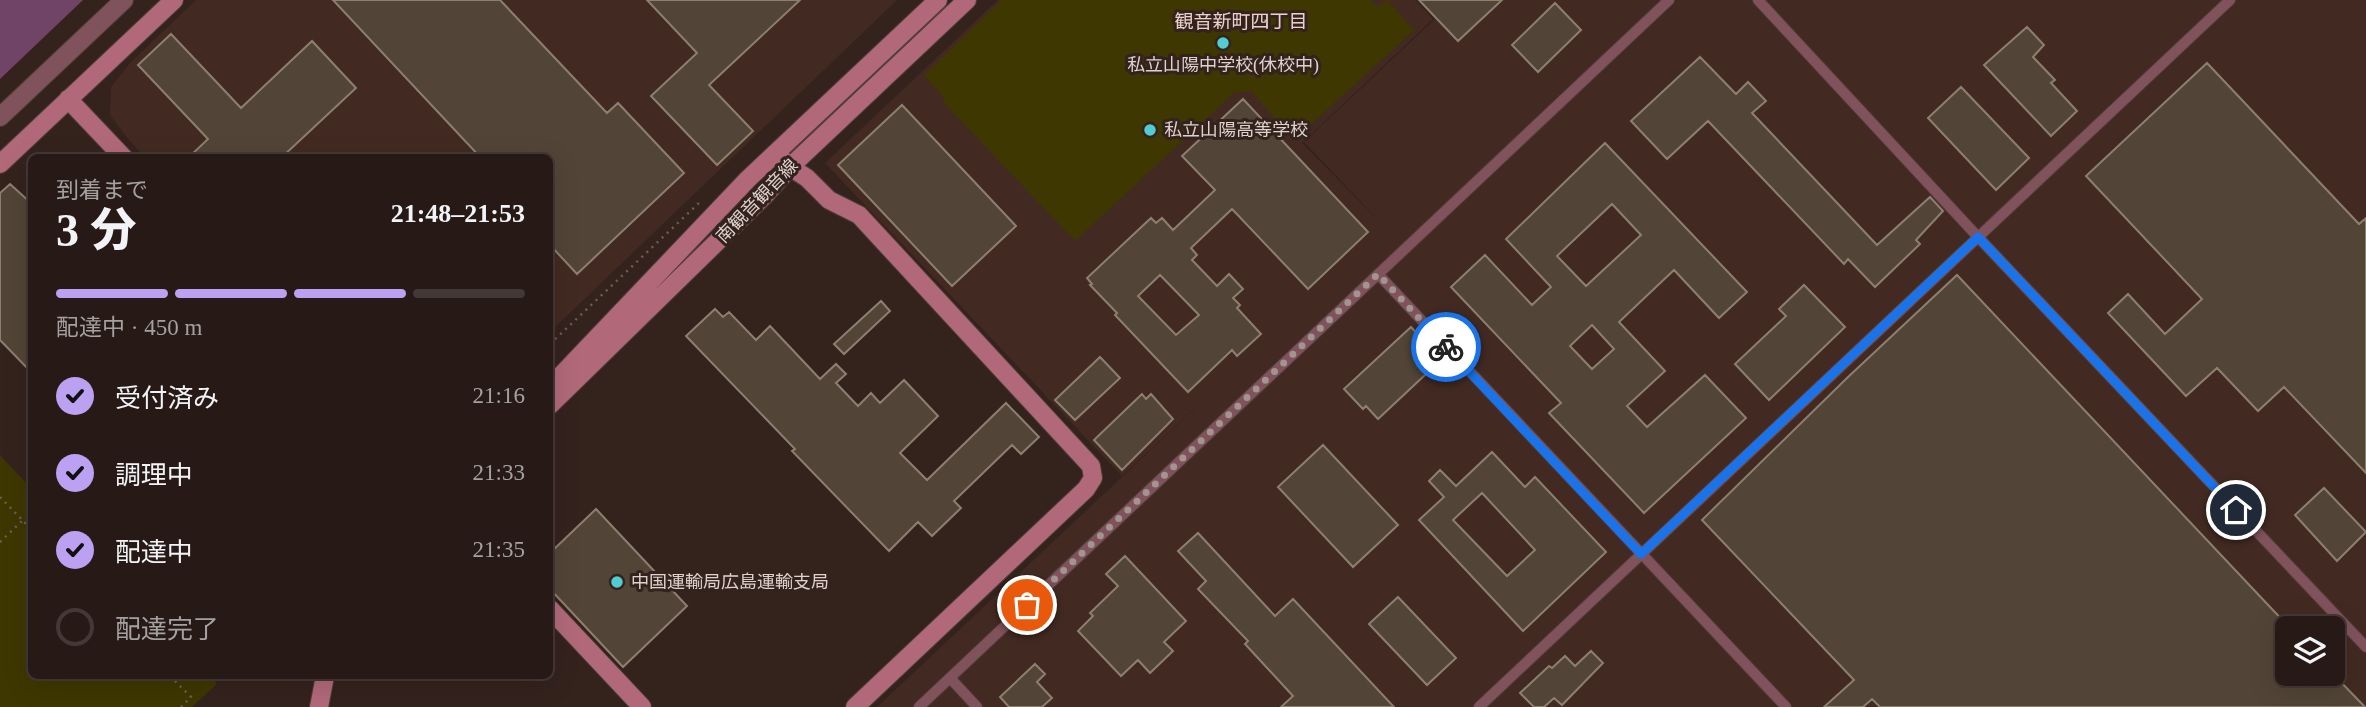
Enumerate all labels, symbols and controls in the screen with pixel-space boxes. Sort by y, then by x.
district label: 観音新町四丁目 [1174,11,1308,32]
marker: 私立山陽中学校(休校中) [1215,35,1231,51]
place label: 私立山陽中学校(休校中) [1127,55,1319,76]
place label: 私立山陽高等学校 [1164,120,1308,140]
marker: 私立山陽高等学校 [1142,122,1158,138]
street label: 南観音観音線 [712,155,802,247]
text: 到着まで [56,178,148,203]
text: 21:48–21:53 [391,199,525,228]
text: 3 分 [56,205,137,256]
courier [1411,312,1481,382]
text: 配達中 · 450 m [56,315,202,340]
icon: bike [1427,328,1465,366]
icon: check [56,377,94,415]
text: 21:16 [473,383,525,408]
text: 受付済み [115,384,219,413]
icon: check [56,454,94,492]
text: 21:33 [473,460,525,485]
text: 調理中 [115,461,193,490]
pin [2206,480,2266,540]
icon: home [2217,491,2255,529]
icon: check [56,531,94,569]
text: 21:35 [473,537,525,562]
text: 配達中 [115,538,193,567]
place label: 中国運輸局広島運輸支局 [631,572,829,592]
marker: 中国運輸局広島運輸支局 [609,574,625,590]
pin [997,575,1057,635]
icon: bag [1008,586,1046,624]
text: 配達完了 [115,615,219,644]
map controls [2275,616,2345,686]
button: layers [2275,616,2345,686]

